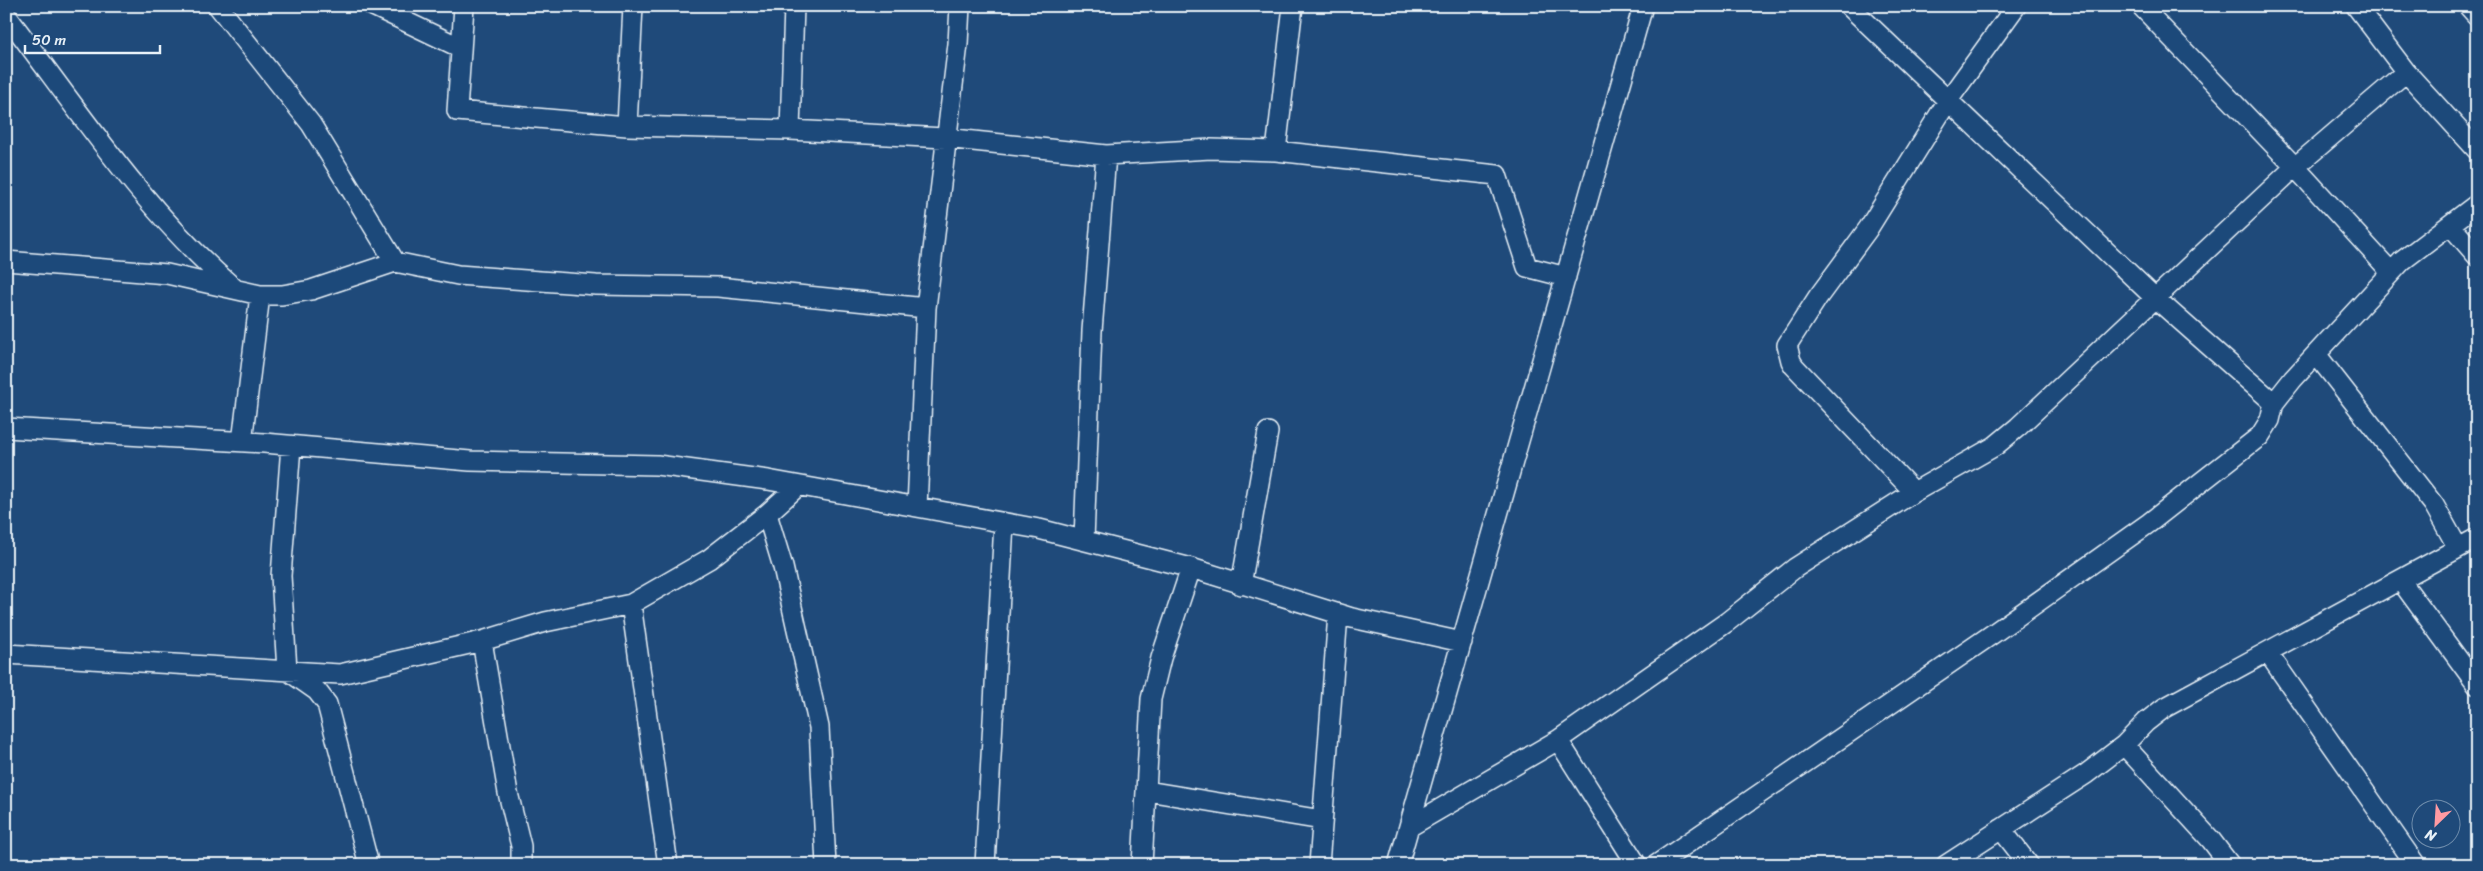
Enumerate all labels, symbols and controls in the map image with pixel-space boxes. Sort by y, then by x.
scale bar [25,22,160,54]
text: 50 m [32,27,67,53]
north arrow [2410,798,2460,848]
text: N [2421,822,2441,849]

